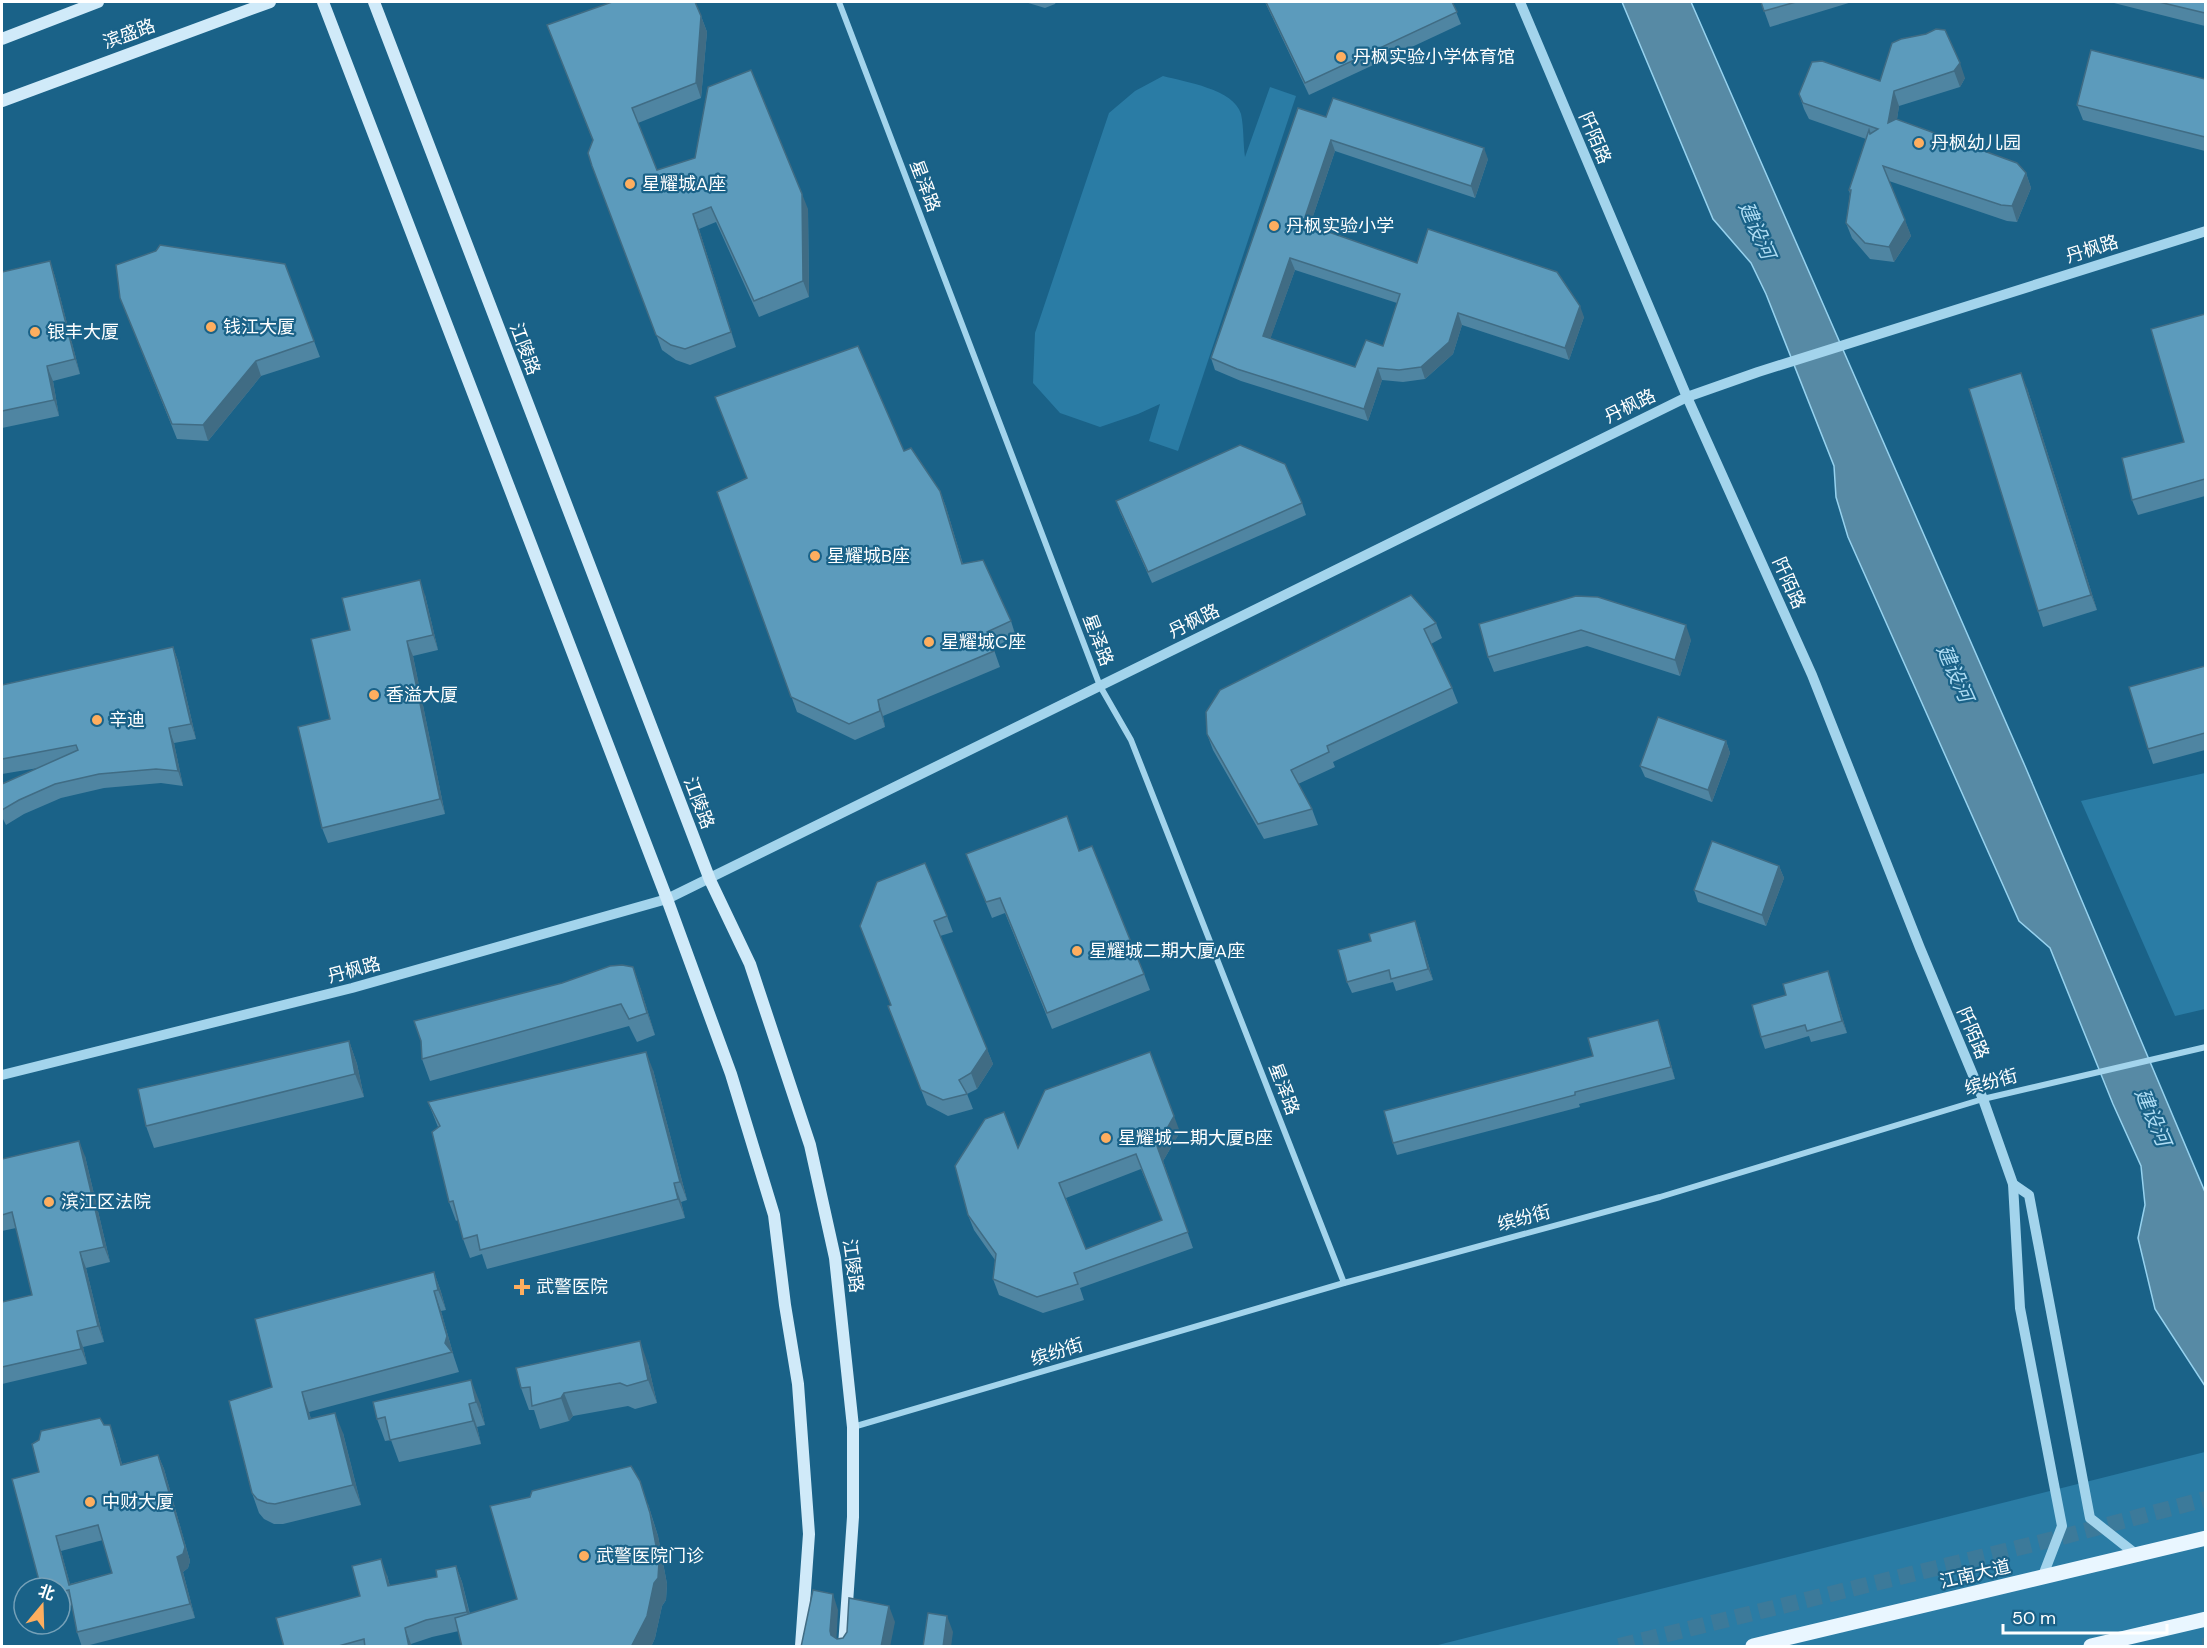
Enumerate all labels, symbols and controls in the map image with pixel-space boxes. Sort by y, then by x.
street label: 滨盛路 [100,13,158,55]
place label: 丹枫实验小学体育馆 [1353,45,1515,69]
marker: 丹枫实验小学体育馆 [1334,50,1348,64]
street label: 阡陌路 [1573,108,1617,168]
place label: 丹枫幼儿园 [1931,131,2021,155]
marker: 丹枫幼儿园 [1912,136,1926,150]
street label: 星泽路 [904,156,946,216]
place label: 星耀城A座 [642,172,726,196]
marker: 星耀城A座 [623,177,637,191]
water label: 建设河 [1733,197,1783,266]
place label: 丹枫实验小学 [1286,214,1394,238]
marker: 丹枫实验小学 [1267,219,1281,233]
street label: 丹枫路 [2063,230,2121,268]
place label: 钱江大厦 [223,315,295,339]
street label: 江陵路 [504,319,546,379]
place label: 银丰大厦 [47,320,119,344]
marker: 钱江大厦 [204,320,218,334]
marker: 银丰大厦 [28,325,42,339]
street label: 丹枫路 [1600,383,1660,429]
place label: 星耀城B座 [827,544,910,568]
marker: 星耀城B座 [808,549,822,563]
street label: 阡陌路 [1767,553,1811,613]
street label: 丹枫路 [1164,598,1224,644]
street label: 星泽路 [1077,610,1119,670]
place label: 星耀城C座 [941,630,1026,654]
marker: 星耀城C座 [922,635,936,649]
water label: 建设河 [1931,640,1981,709]
place label: 香溢大厦 [386,683,458,707]
marker: 香溢大厦 [367,688,381,702]
place label: 辛迪 [109,708,145,732]
marker: 辛迪 [90,713,104,727]
street label: 江陵路 [678,773,720,833]
place label: 星耀城二期大厦A座 [1089,939,1245,963]
marker: 星耀城二期大厦A座 [1070,944,1084,958]
street label: 丹枫路 [325,951,383,989]
street label: 阡陌路 [1951,1003,1995,1063]
street label: 星泽路 [1263,1059,1305,1119]
street label: 缤纷街 [1962,1063,2020,1101]
water label: 建设河 [2129,1084,2178,1153]
place label: 星耀城二期大厦B座 [1118,1126,1273,1150]
marker: 星耀城二期大厦B座 [1099,1131,1113,1145]
place label: 滨江区法院 [61,1190,151,1214]
marker: 滨江区法院 [42,1195,56,1209]
street label: 缤纷街 [1495,1199,1553,1237]
street label: 江陵路 [837,1238,869,1294]
place label: 武警医院 [536,1275,608,1299]
marker: 武警医院 [513,1278,531,1296]
street label: 缤纷街 [1028,1333,1086,1371]
place label: 中财大厦 [102,1490,174,1514]
marker: 中财大厦 [83,1495,97,1509]
place label: 武警医院门诊 [596,1544,704,1568]
marker: 武警医院门诊 [577,1549,591,1563]
street label: 江南大道 [1937,1554,2013,1594]
north arrow [12,1576,72,1636]
text: 北 [36,1580,58,1605]
scale bar [2003,1597,2166,1635]
text: 50 m [2012,1606,2056,1630]

